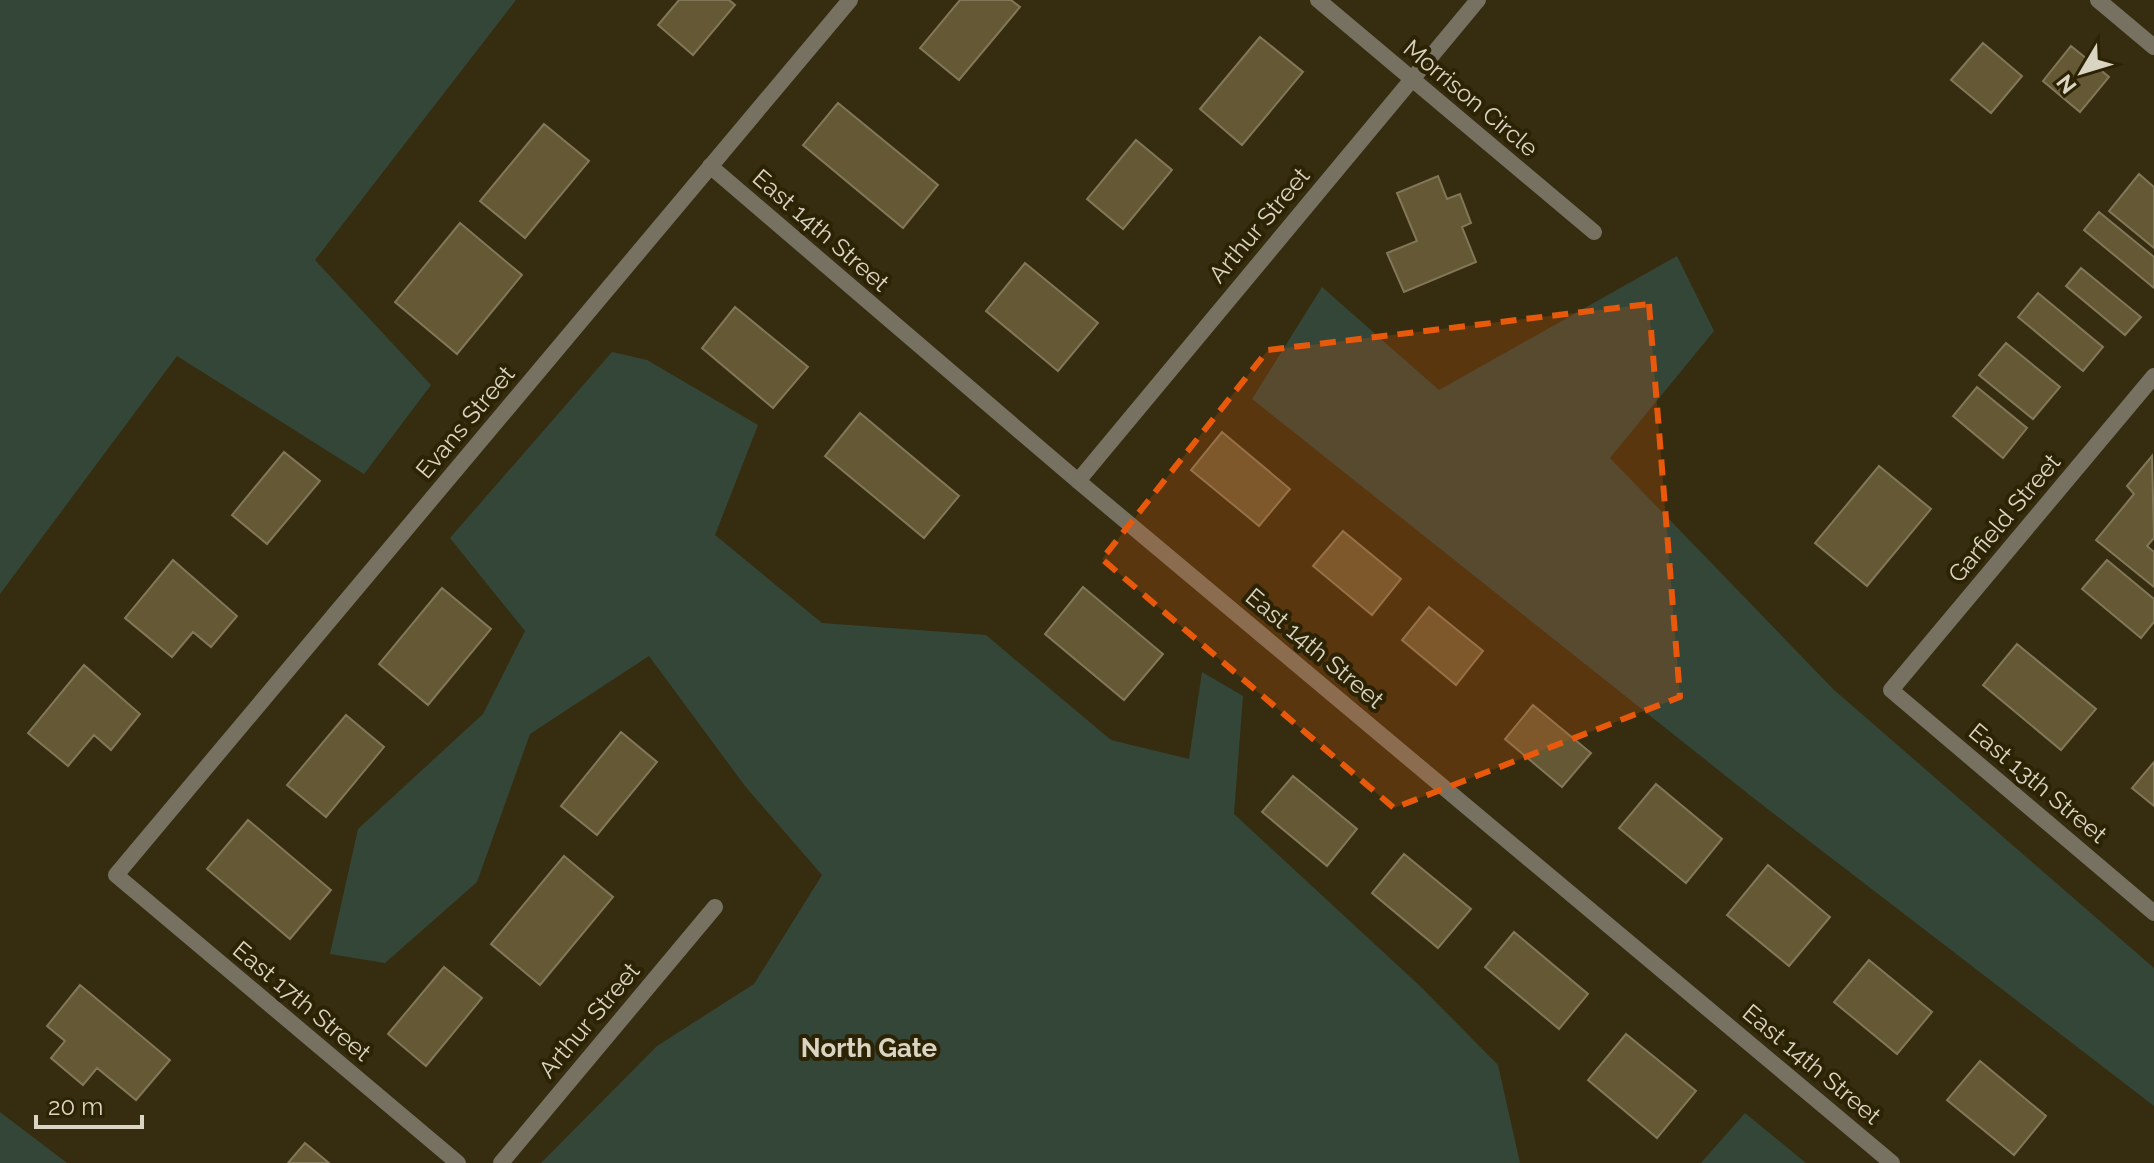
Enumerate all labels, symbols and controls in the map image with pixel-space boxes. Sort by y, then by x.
north arrow [2042,32,2122,112]
street label: Morrison Circle [1398,33,1544,163]
text: N [2051,70,2082,99]
street label: Arthur Street [1202,161,1316,289]
street label: East 14th Street [747,163,895,297]
street label: Evans Street [410,360,520,484]
street label: Garfield Street [1942,448,2066,588]
street label: East 14th Street [1240,582,1390,714]
street label: East 13th Street [1963,717,2113,849]
street label: East 17th Street [227,935,377,1067]
street label: Arthur Street [532,956,646,1084]
street label: East 14th Street [1737,998,1887,1130]
district label: North Gate [801,1033,938,1063]
scale bar [36,1079,142,1129]
text: 20 m [48,1092,103,1121]

